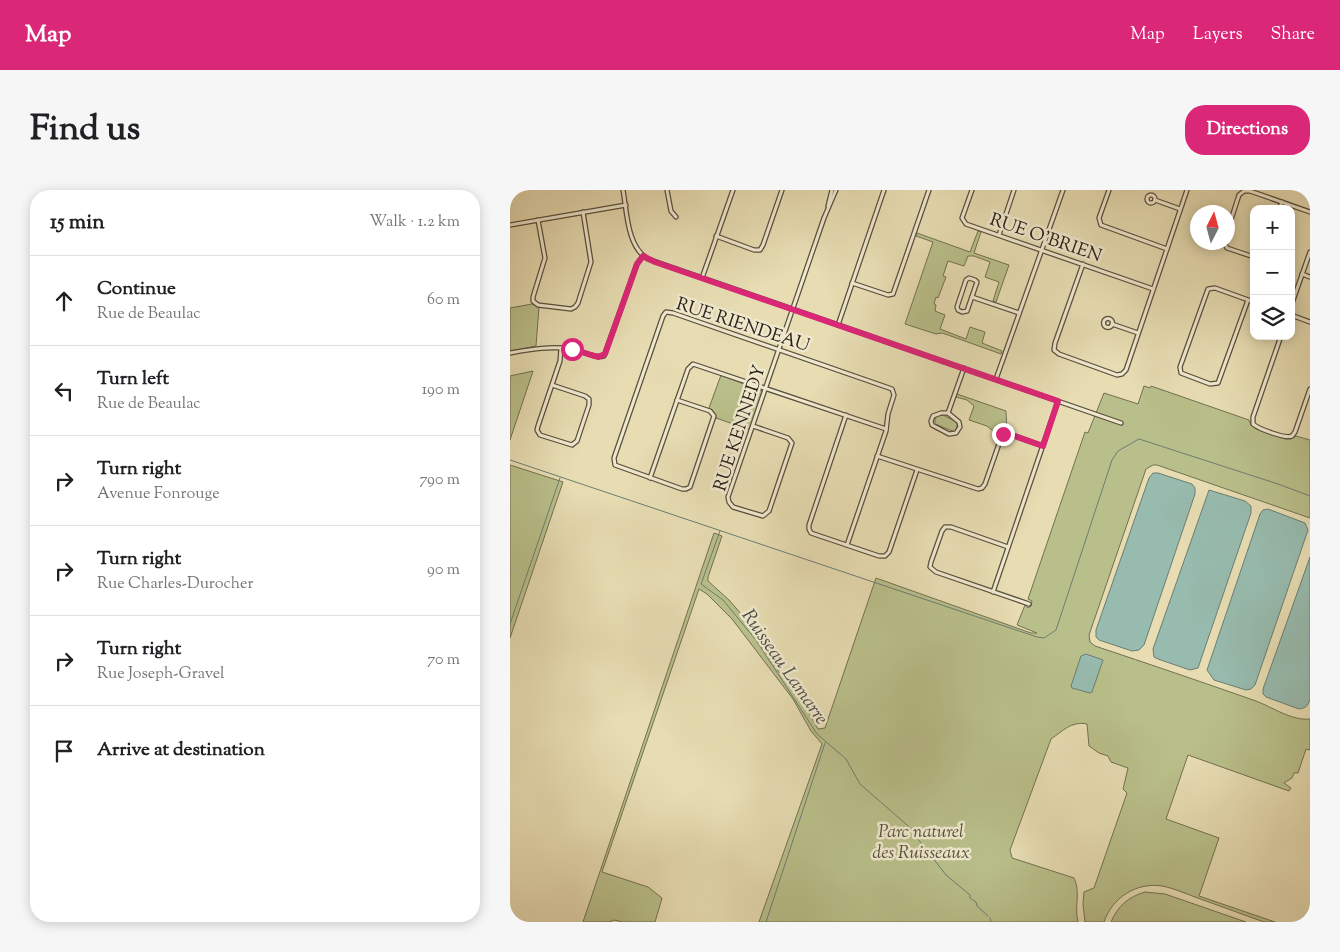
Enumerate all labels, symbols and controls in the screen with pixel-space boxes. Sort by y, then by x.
text: Map [25,18,71,52]
text: Map [1130,22,1165,48]
text: Layers [1193,22,1243,48]
text: Share [1271,22,1315,48]
text: Find us [30,105,140,156]
button: Directions [1185,105,1310,155]
north arrow [1190,205,1235,250]
map controls [1250,205,1295,340]
button: + [1250,205,1295,250]
text: 15 min [50,208,105,238]
street label: RUE O'BRIEN [986,208,1105,270]
text: Walk · 1.2 km [369,211,460,234]
button: − [1250,250,1295,295]
text: Continue [97,276,176,303]
icon: ahead [50,287,78,315]
text: 60 m [427,289,460,312]
street label: RUE RIENDEAU [672,292,813,360]
button: layers [1250,295,1295,340]
text: Rue de Beaulac [97,303,201,326]
route start [561,338,584,361]
street label: RUE KENNEDY [708,362,774,495]
text: Turn left [97,366,169,393]
icon: left [50,377,78,405]
text: 190 m [422,379,460,402]
text: Rue de Beaulac [97,393,201,416]
route end [992,423,1015,446]
text: Turn right [97,456,181,483]
icon: right [50,467,78,495]
text: 790 m [419,469,460,492]
text: Avenue Fonrouge [97,483,220,506]
text: Turn right [97,546,181,573]
icon: right [50,557,78,585]
text: 90 m [427,559,460,582]
text: Rue Charles-Durocher [97,573,253,596]
water label: Ruisseau Lamarre [734,604,834,731]
text: Turn right [97,636,181,663]
icon: right [50,647,78,675]
text: 70 m [427,649,460,672]
text: Rue Joseph-Gravel [97,663,225,686]
icon: arrive [50,737,78,765]
text: Arrive at destination [97,737,265,764]
park label: Parc naturel des Ruisseaux [873,820,970,867]

